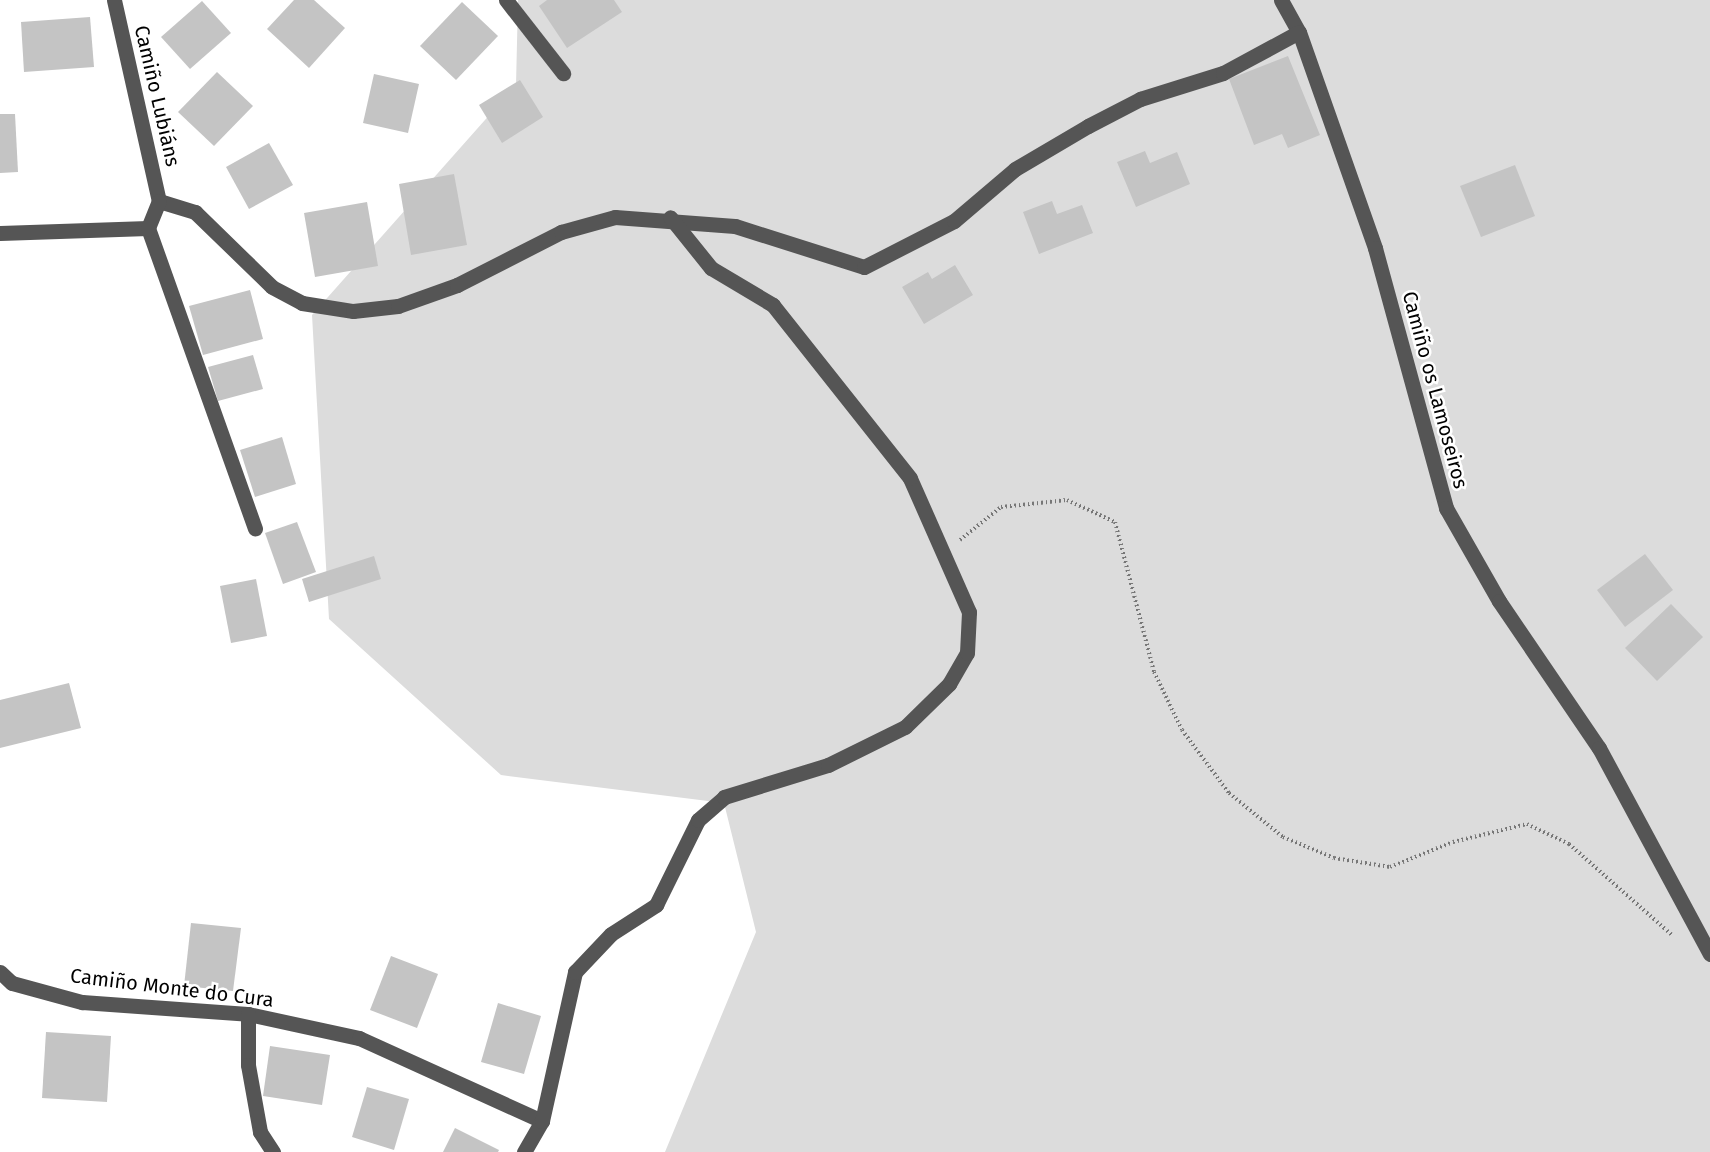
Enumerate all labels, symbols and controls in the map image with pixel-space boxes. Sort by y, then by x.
street label: Camiño Lubiáns [129,23,185,169]
street label: Camiño os Lamoseiros [1397,289,1473,491]
street label: Camiño Monte do Cura [69,964,275,1012]

